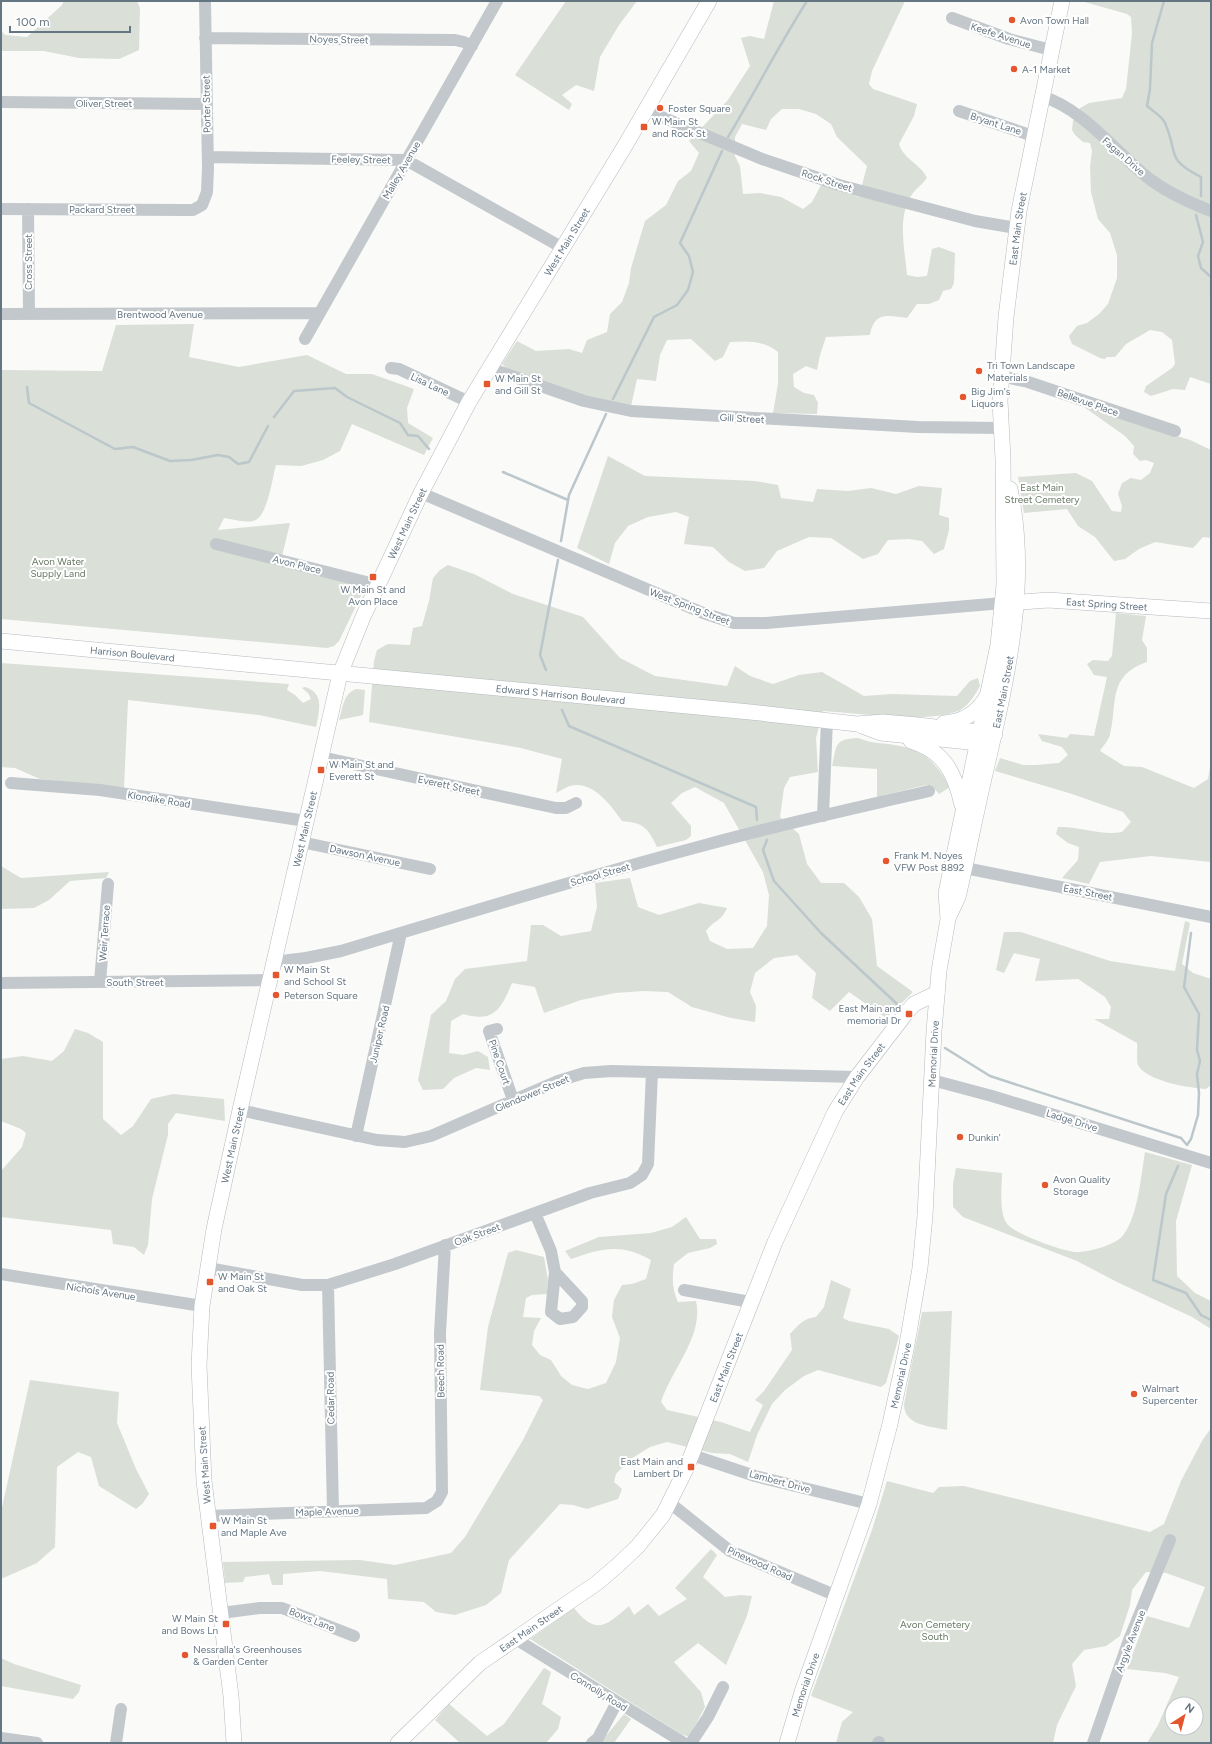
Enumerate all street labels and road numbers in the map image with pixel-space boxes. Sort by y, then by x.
street label: Keefe Avenue [969,20,1033,51]
street label: Noyes Street [309,32,369,47]
street label: Porter Street [199,75,214,133]
street label: Oliver Street [76,97,133,110]
street label: Bryant Lane [969,109,1024,138]
street label: Fagan Drive [1100,134,1148,179]
street label: Malley Avenue [380,138,424,202]
street label: Feeley Street [331,152,391,167]
street label: Rock Street [800,166,854,195]
street label: East Main Street [1006,191,1030,266]
street label: Packard Street [69,203,135,216]
street label: West Main Street [541,205,593,278]
street label: Cross Street [22,234,35,290]
street label: Brentwood Avenue [117,308,203,321]
street label: Lisa Lane [408,370,452,399]
street label: Bellevue Place [1055,386,1121,419]
street label: Gill Street [719,411,765,426]
street label: West Main Street [385,485,430,561]
street label: Avon Place [271,552,323,577]
street label: West Spring Street [648,585,732,628]
street label: East Spring Street [1066,595,1148,614]
street label: Harrison Boulevard [90,643,175,664]
street label: East Main Street [990,654,1017,730]
street label: Edward S Harrison Boulevard [495,682,626,707]
street label: Everett Street [417,773,481,798]
street label: Klondike Road [127,788,191,811]
street label: West Main Street [290,790,320,868]
street label: Dawson Avenue [328,842,402,869]
street label: School Street [569,860,632,889]
street label: East Street [1062,881,1114,904]
street label: Weir Terrace [96,904,113,961]
street label: South Street [106,976,164,989]
street label: Juniper Road [367,1004,392,1064]
street label: Memorial Drive [925,1019,942,1088]
street label: Pine Court [486,1038,513,1087]
street label: East Main Street [835,1040,888,1108]
street label: Glendower Street [493,1072,571,1115]
street label: West Main Street [218,1105,248,1184]
street label: Ladge Drive [1045,1107,1100,1135]
street label: Oak Street [452,1220,502,1249]
street label: Nichols Avenue [65,1280,137,1303]
street label: East Main Street [707,1330,746,1404]
street label: Memorial Drive [888,1341,914,1410]
street label: Beech Road [434,1344,447,1398]
street label: Cedar Road [324,1371,337,1424]
street label: West Main Street [195,1426,214,1504]
street label: Lambert Drive [748,1467,812,1496]
street label: Maple Avenue [295,1504,359,1519]
street label: Pinewood Road [725,1543,794,1584]
street label: East Main Street [497,1602,565,1655]
street label: Bows Lane [287,1604,337,1635]
street label: Argyle Avenue [1113,1608,1148,1674]
street label: Memorial Drive [789,1651,823,1719]
street label: Connolly Road [568,1669,630,1714]

